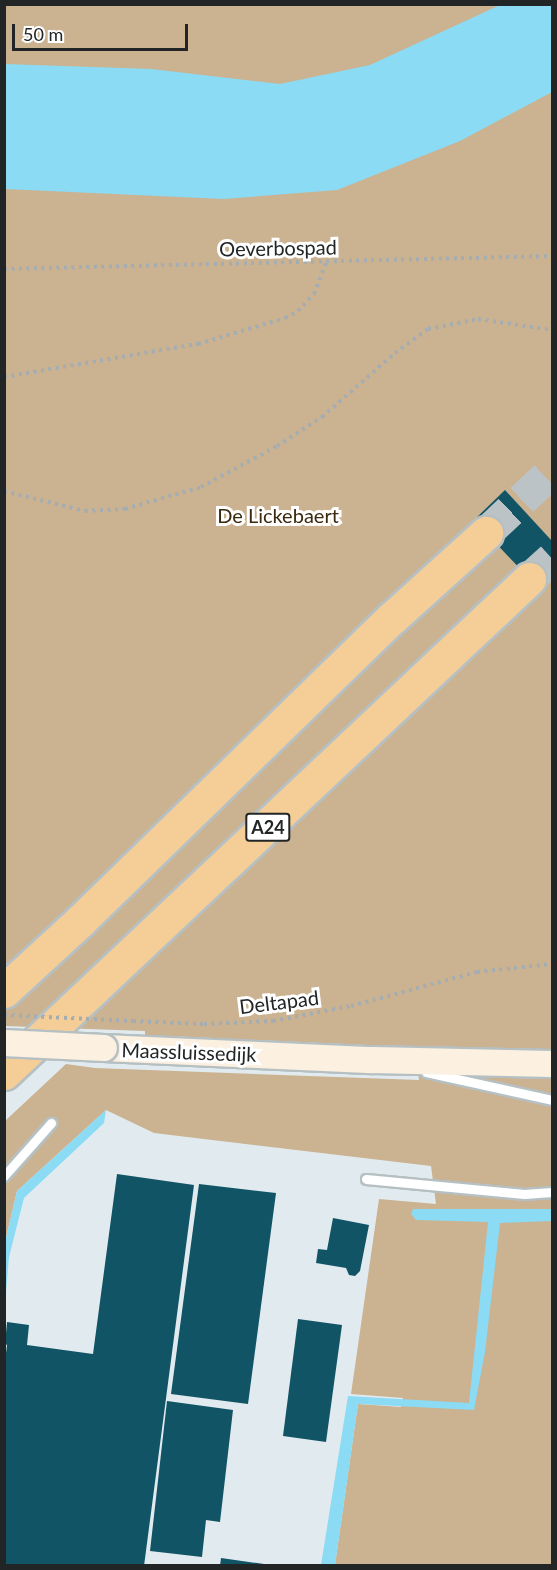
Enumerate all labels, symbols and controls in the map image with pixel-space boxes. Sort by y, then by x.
scale bar [15,12,190,50]
text: 50 m [23,23,63,45]
street label: Oeverbospad [219,235,337,261]
park label: De Lickebaert [217,503,339,527]
road number: A24 [244,812,292,842]
street label: Deltapad [238,985,320,1019]
street label: Maassluissedijk [121,1038,257,1066]

